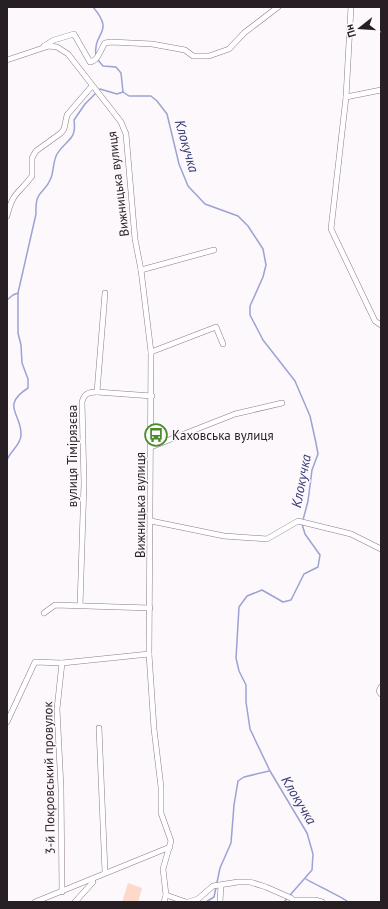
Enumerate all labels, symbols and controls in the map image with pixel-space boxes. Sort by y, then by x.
north arrow [340,8,380,48]
text: Пн [342,23,359,39]
water label: Клокучка [171,118,203,175]
street label: Вижницька вулиця [103,130,133,238]
street label: вулиця Тімірязєва [64,405,81,507]
bus stop icon: Каховська вулиця [143,422,169,448]
place label: Каховська вулиця [172,427,274,444]
street label: Вижницька вулиця [132,452,149,558]
water label: Клокучка [287,453,315,509]
street label: 3-й Покровський провулок [39,700,59,855]
water label: Клокучка [277,772,321,828]

